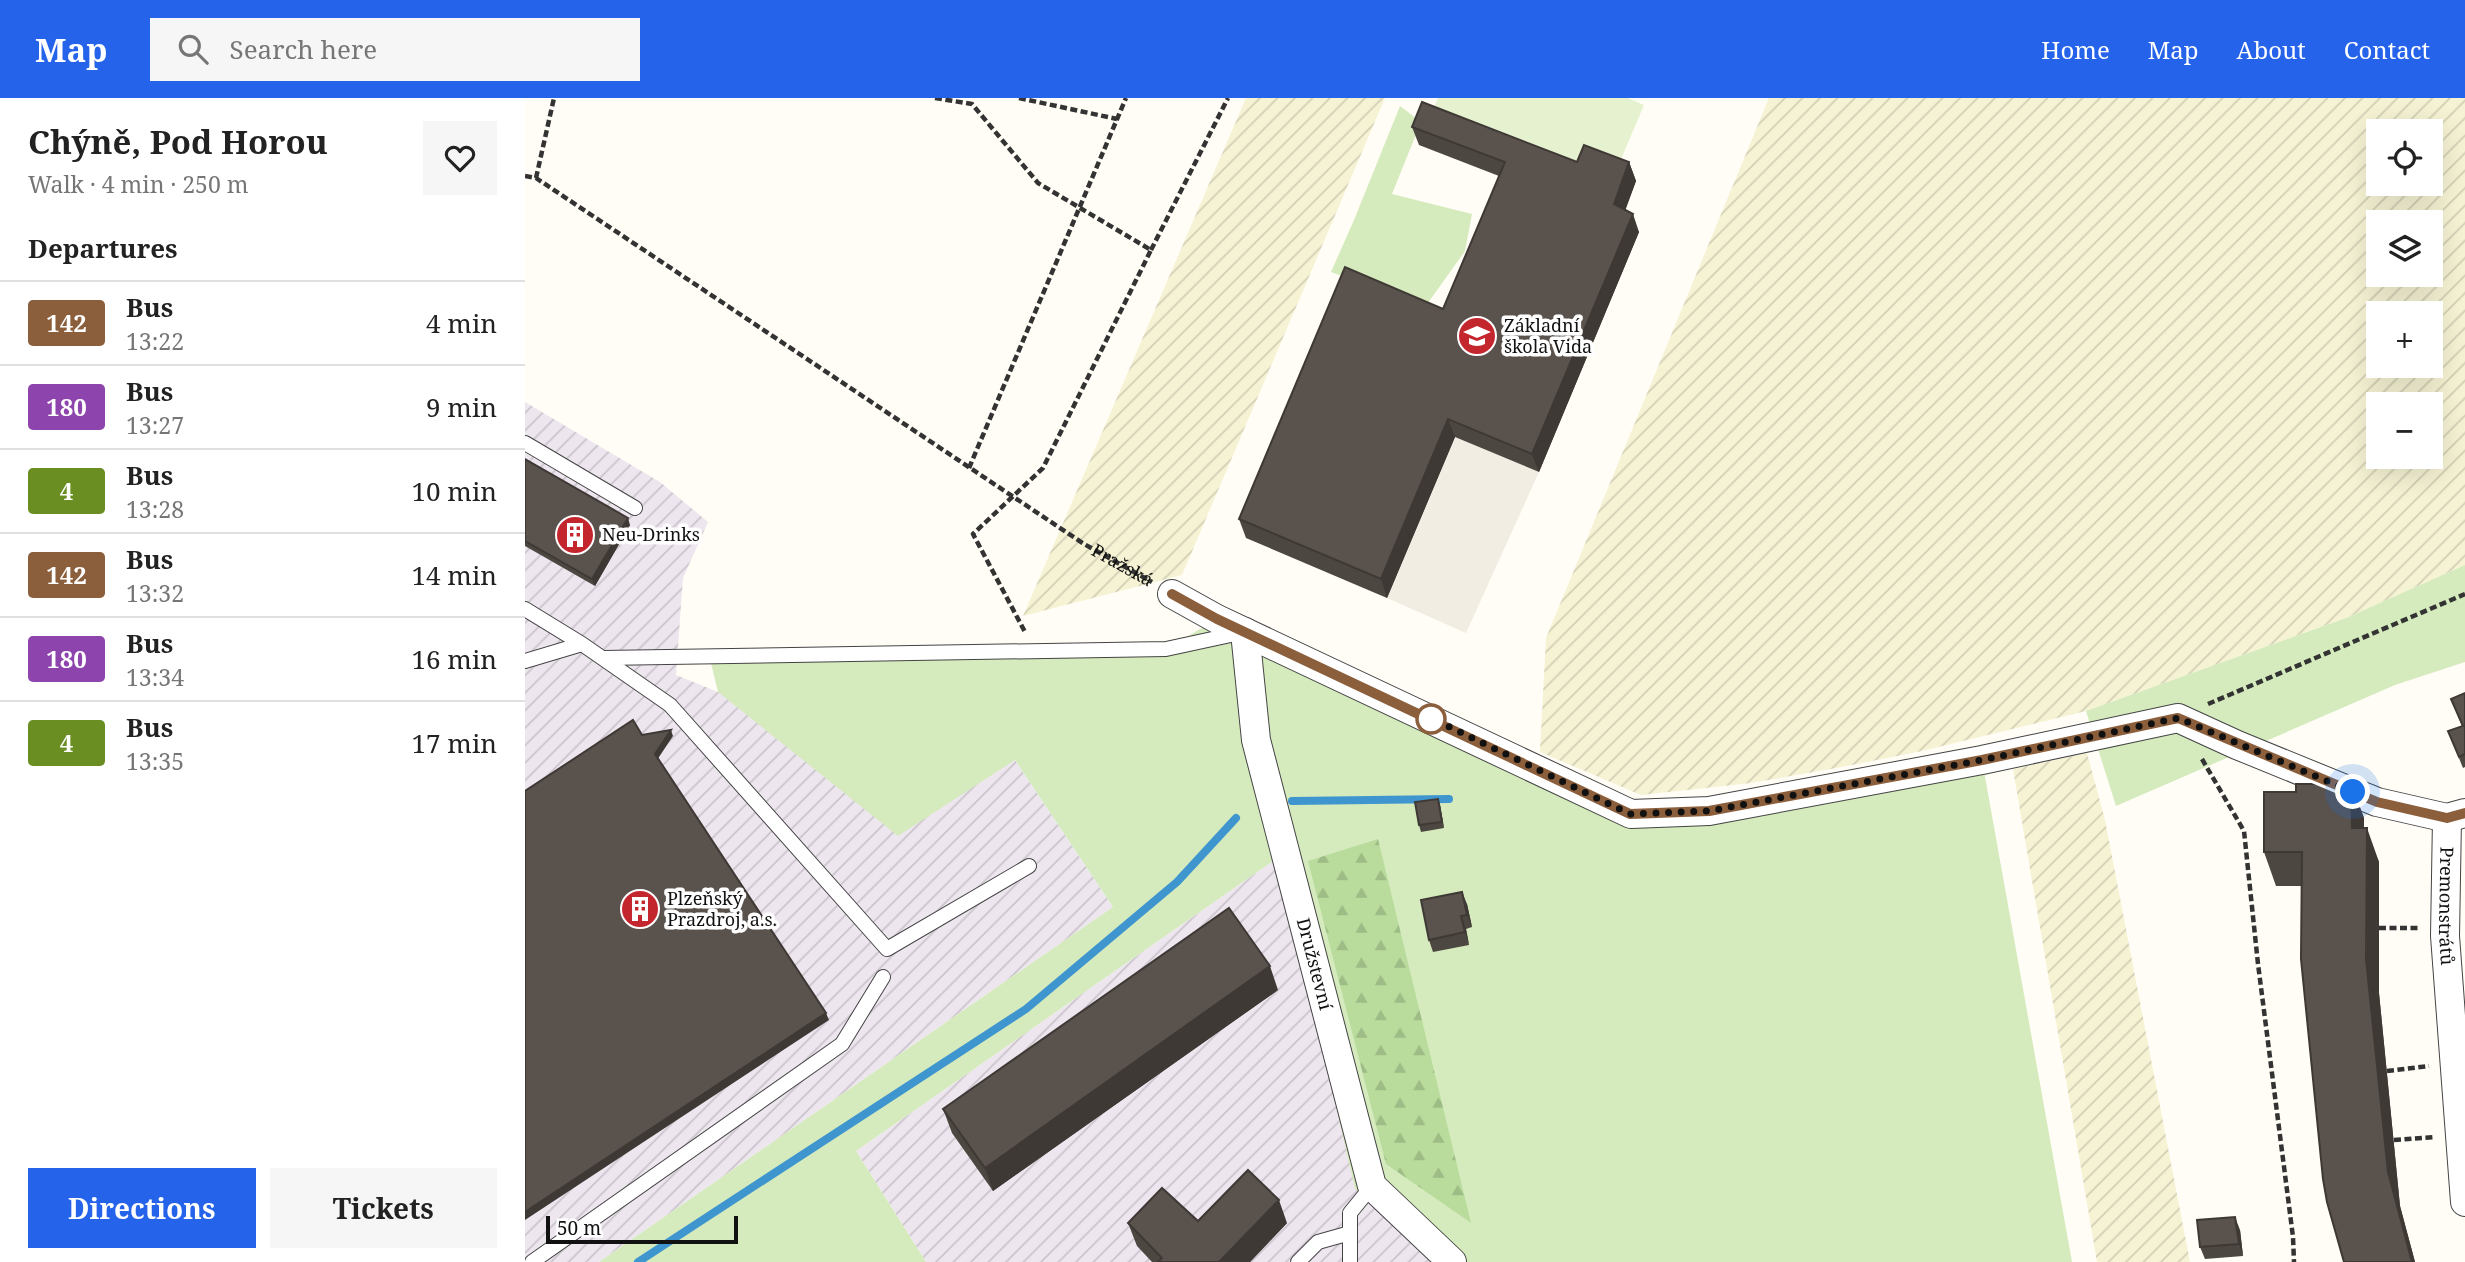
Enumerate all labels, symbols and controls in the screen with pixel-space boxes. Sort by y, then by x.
search box [150,18,640,81]
text: Map [35,27,108,72]
icon: search [174,30,212,68]
text: Search here [230,31,377,67]
text: Home [2041,33,2110,66]
text: Map [2148,33,2199,66]
text: About [2237,33,2306,66]
text: Contact [2344,33,2430,66]
text: Chýně, Pod Horou [28,119,328,164]
map controls [2366,119,2443,469]
button: locate [2366,119,2443,196]
button: heart [423,121,497,195]
text: Walk · 4 min · 250 m [28,168,248,200]
button: layers [2366,210,2443,287]
text: Departures [28,230,178,266]
text: Bus [126,289,173,325]
button: + [2366,301,2443,378]
text: 4 min [426,305,497,341]
text: 142 [46,306,87,339]
place label: Základní škola Vida [1504,313,1592,358]
school or university icon: Základní škola Vida [1456,315,1498,357]
text: 13:22 [126,325,184,357]
text: Bus [126,373,173,409]
text: 9 min [426,389,497,425]
text: 180 [46,390,87,423]
button: − [2366,392,2443,469]
text: 13:27 [126,409,184,441]
text: Bus [126,457,173,493]
text: 10 min [412,473,497,509]
text: 4 [60,474,73,507]
text: 13:28 [126,493,184,525]
building icon: Neu-Drinks [554,514,596,556]
place label: Neu-Drinks [602,522,700,546]
street label: Pražská [1088,538,1158,591]
text: Bus [126,541,173,577]
text: 14 min [412,557,497,593]
text: 142 [46,558,87,591]
text: 13:32 [126,577,184,609]
text: Bus [126,625,173,661]
text: 16 min [412,641,497,677]
text: 180 [46,642,87,675]
text: 13:34 [126,661,184,693]
unlabelled marker [1416,704,1446,734]
text: Bus [126,709,173,745]
text: 17 min [412,725,497,761]
text: 4 [60,726,73,759]
text: 13:35 [126,745,184,777]
your location [2335,774,2370,809]
street label: Premonstrátů [2434,847,2460,967]
place label: Plzeňský Prazdroj, a.s. [667,886,777,931]
building icon: Plzeňský Prazdroj, a.s. [619,888,661,930]
street label: Družstevní [1292,915,1339,1013]
button: Directions [28,1168,256,1248]
button: Tickets [270,1168,497,1248]
scale bar [546,1213,739,1245]
text: 50 m [557,1215,601,1241]

